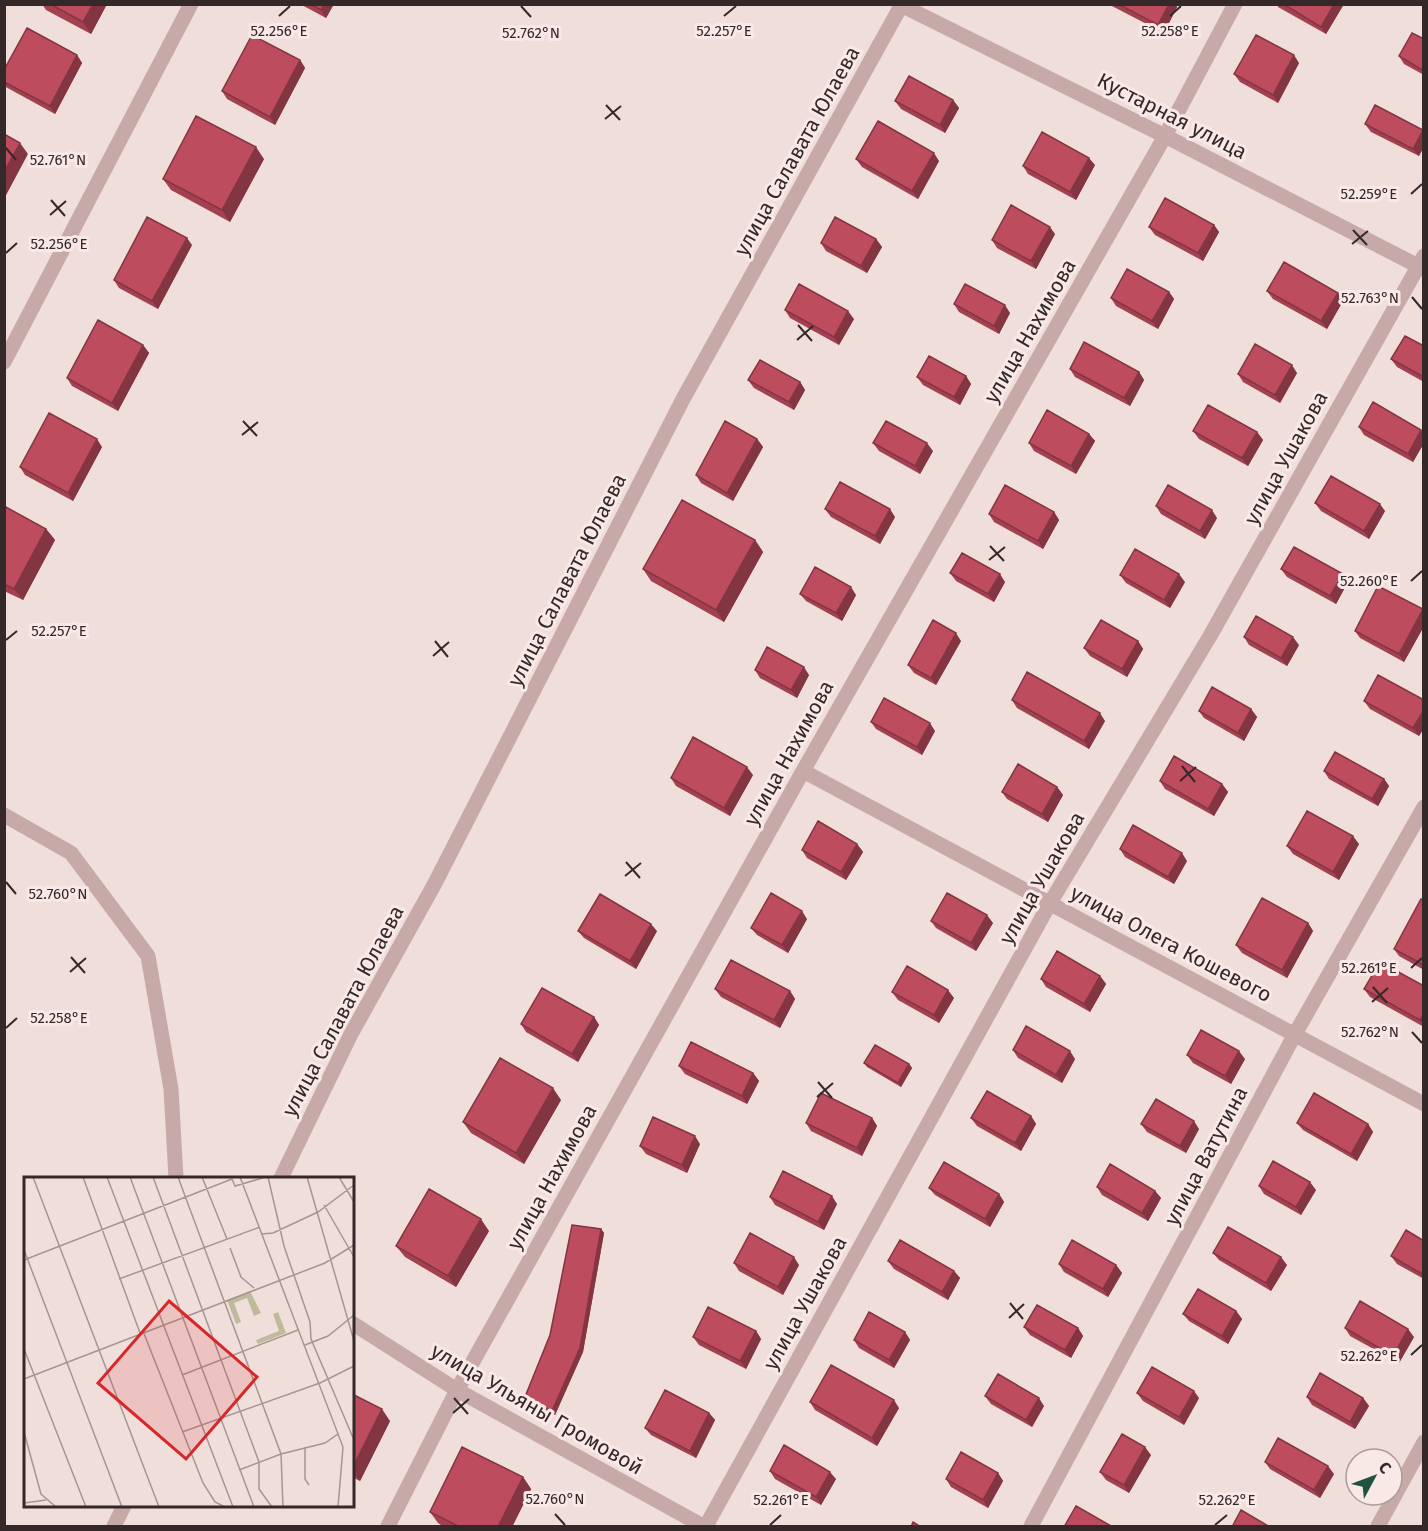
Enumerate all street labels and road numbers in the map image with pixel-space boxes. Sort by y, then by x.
street label: улица Салавата Юлаева [729,42,865,260]
street label: Кустарная улица [1093,67,1251,165]
street label: улица Нахимова [978,254,1082,408]
street label: улица Ушакова [1239,387,1333,529]
street label: улица Салавата Юлаева [502,469,632,691]
street label: улица Нахимова [738,676,840,830]
street label: улица Ушакова [994,807,1090,949]
street label: улица Олега Кошевого [1066,880,1276,1008]
street label: улица Салавата Юлаева [276,901,410,1121]
street label: улица Ватутина [1158,1082,1254,1230]
street label: улица Нахимова [501,1100,603,1254]
street label: улица Ушакова [758,1232,852,1374]
street label: улица Ульяны Громовой [426,1338,648,1480]

